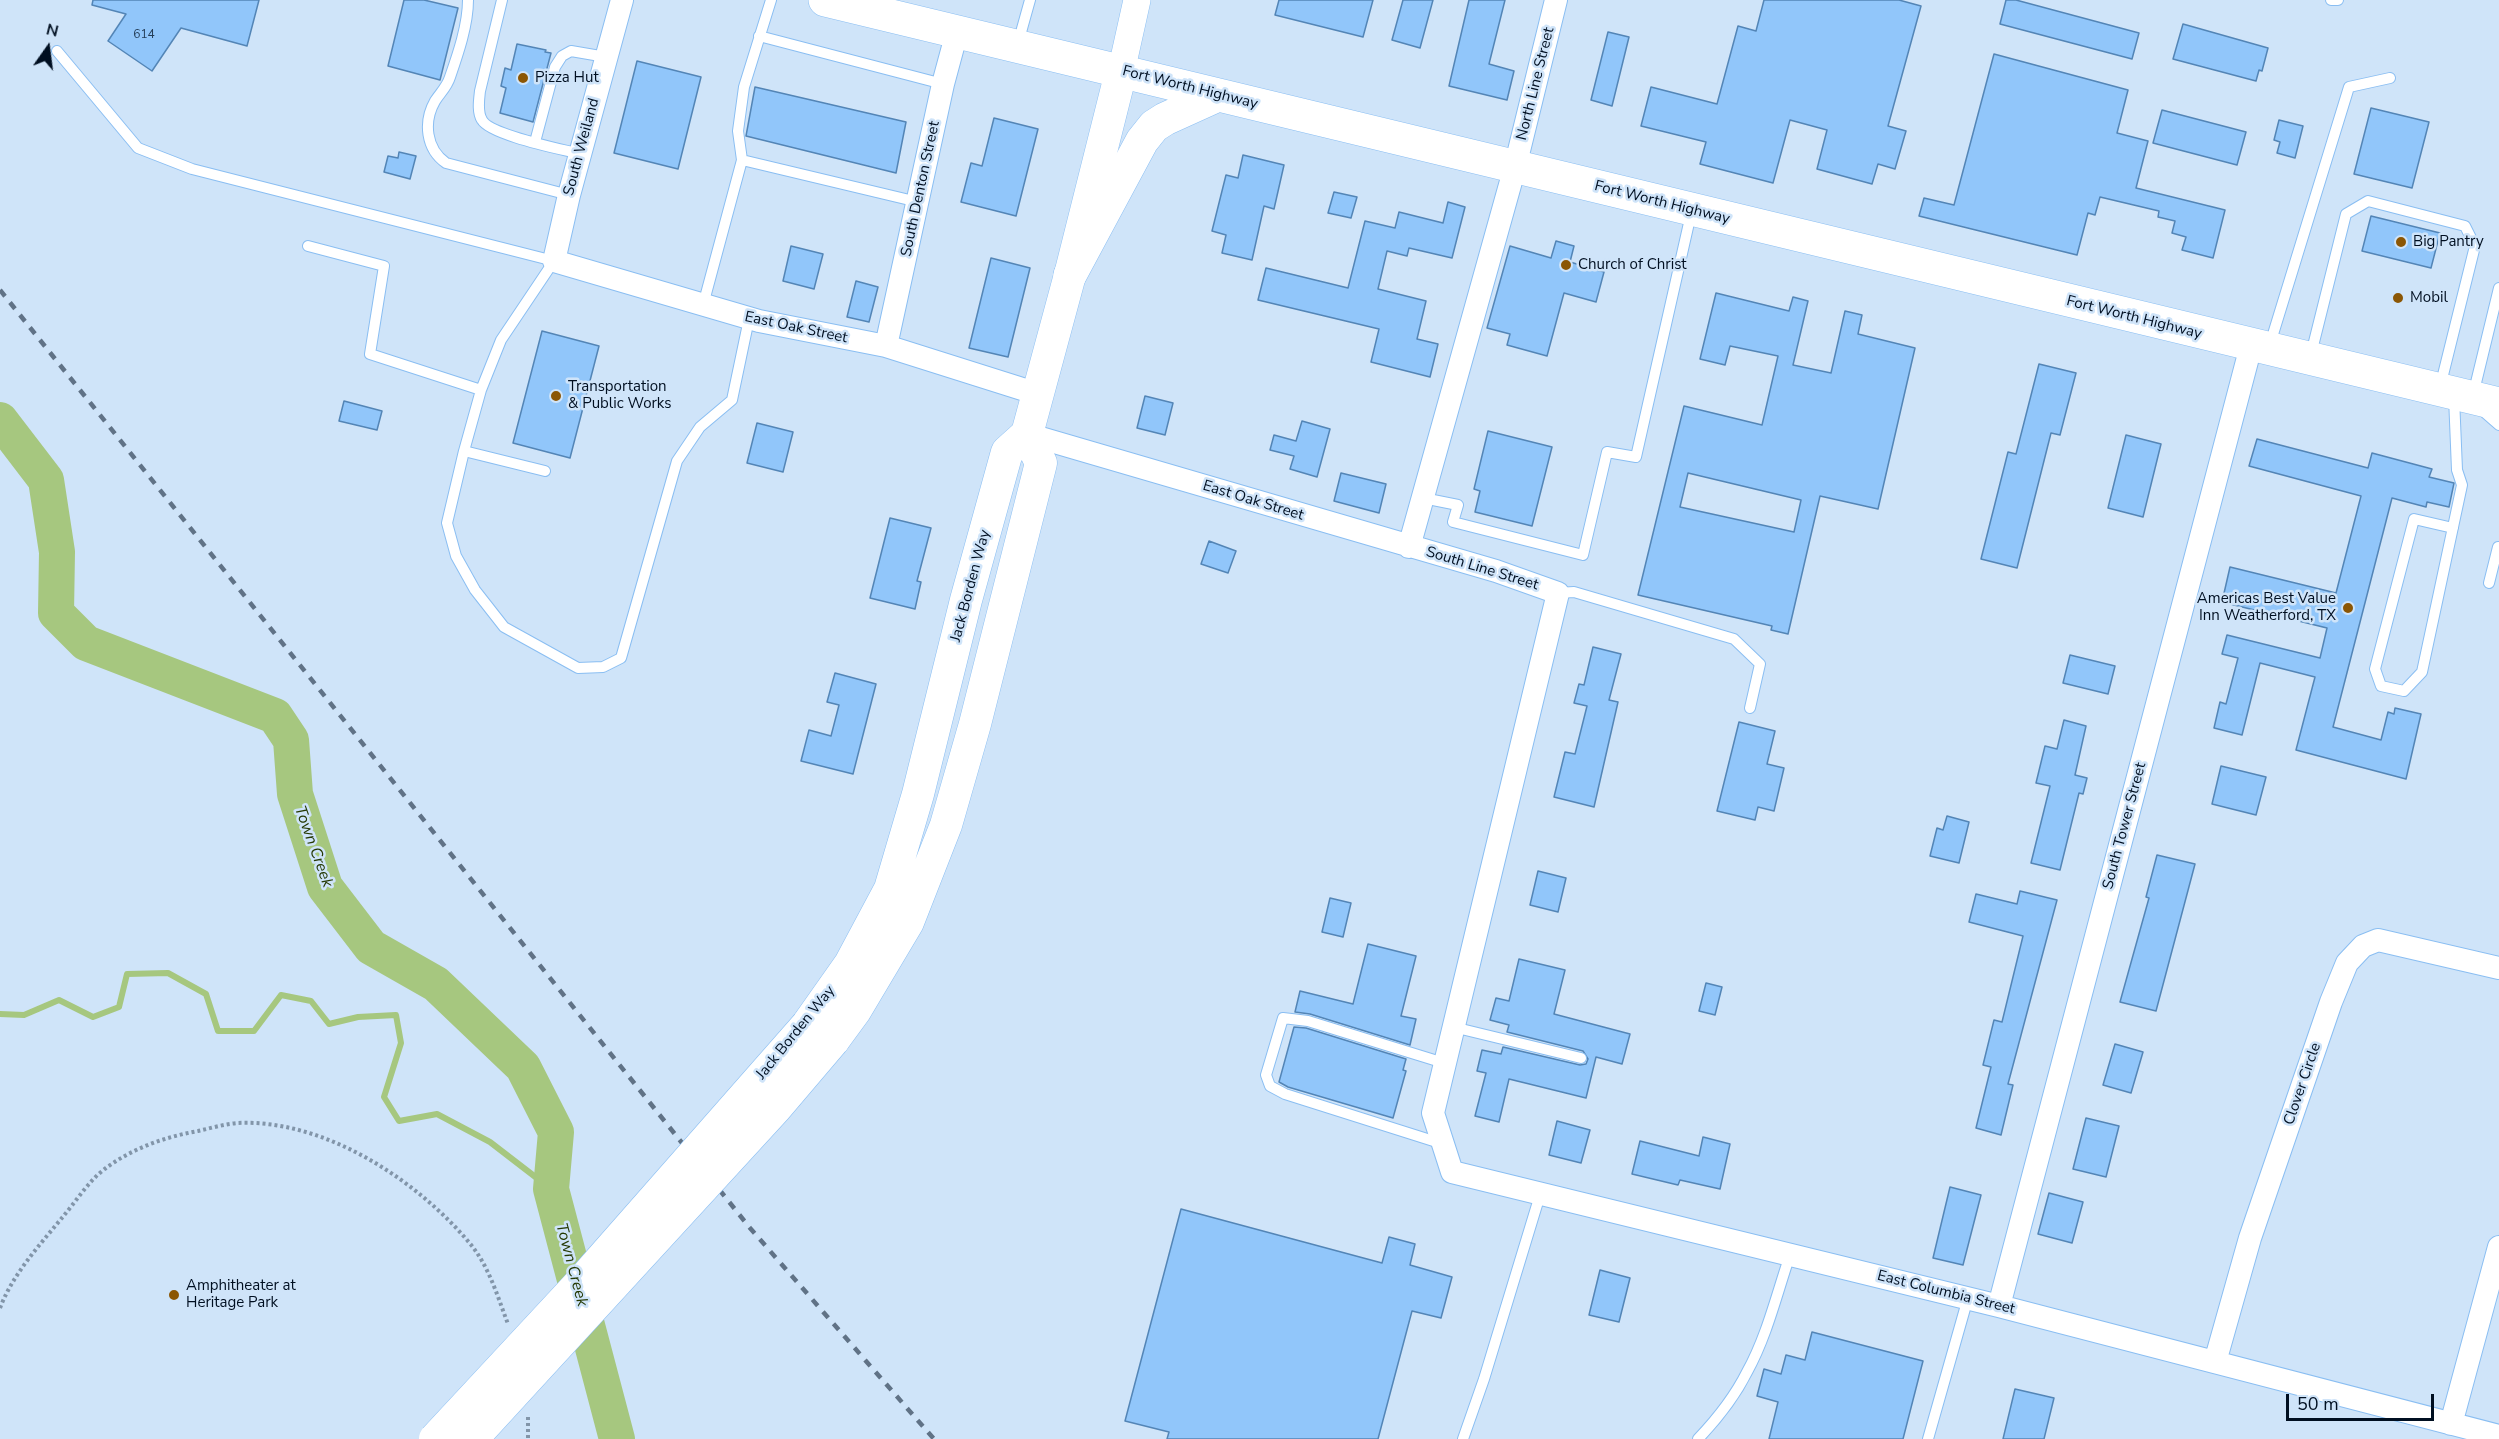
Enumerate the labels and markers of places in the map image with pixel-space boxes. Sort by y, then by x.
place label: Pizza Hut [535,69,599,87]
marker: Pizza Hut [516,71,530,85]
place label: Big Pantry [2413,233,2484,251]
marker: Big Pantry [2394,235,2408,249]
place label: Church of Christ [1578,256,1687,274]
marker: Church of Christ [1559,258,1573,272]
place label: Mobil [2410,289,2448,307]
marker: Mobil [2391,291,2405,305]
place label: Transportation & Public Works [568,378,671,413]
marker: Transportation & Public Works [549,389,563,403]
place label: Americas Best Value Inn Weatherford, TX [2197,590,2336,625]
marker: Americas Best Value Inn Weatherford, TX [2341,601,2355,615]
place label: Amphitheater at Heritage Park [186,1277,296,1312]
marker: Amphitheater at Heritage Park [167,1288,181,1302]

